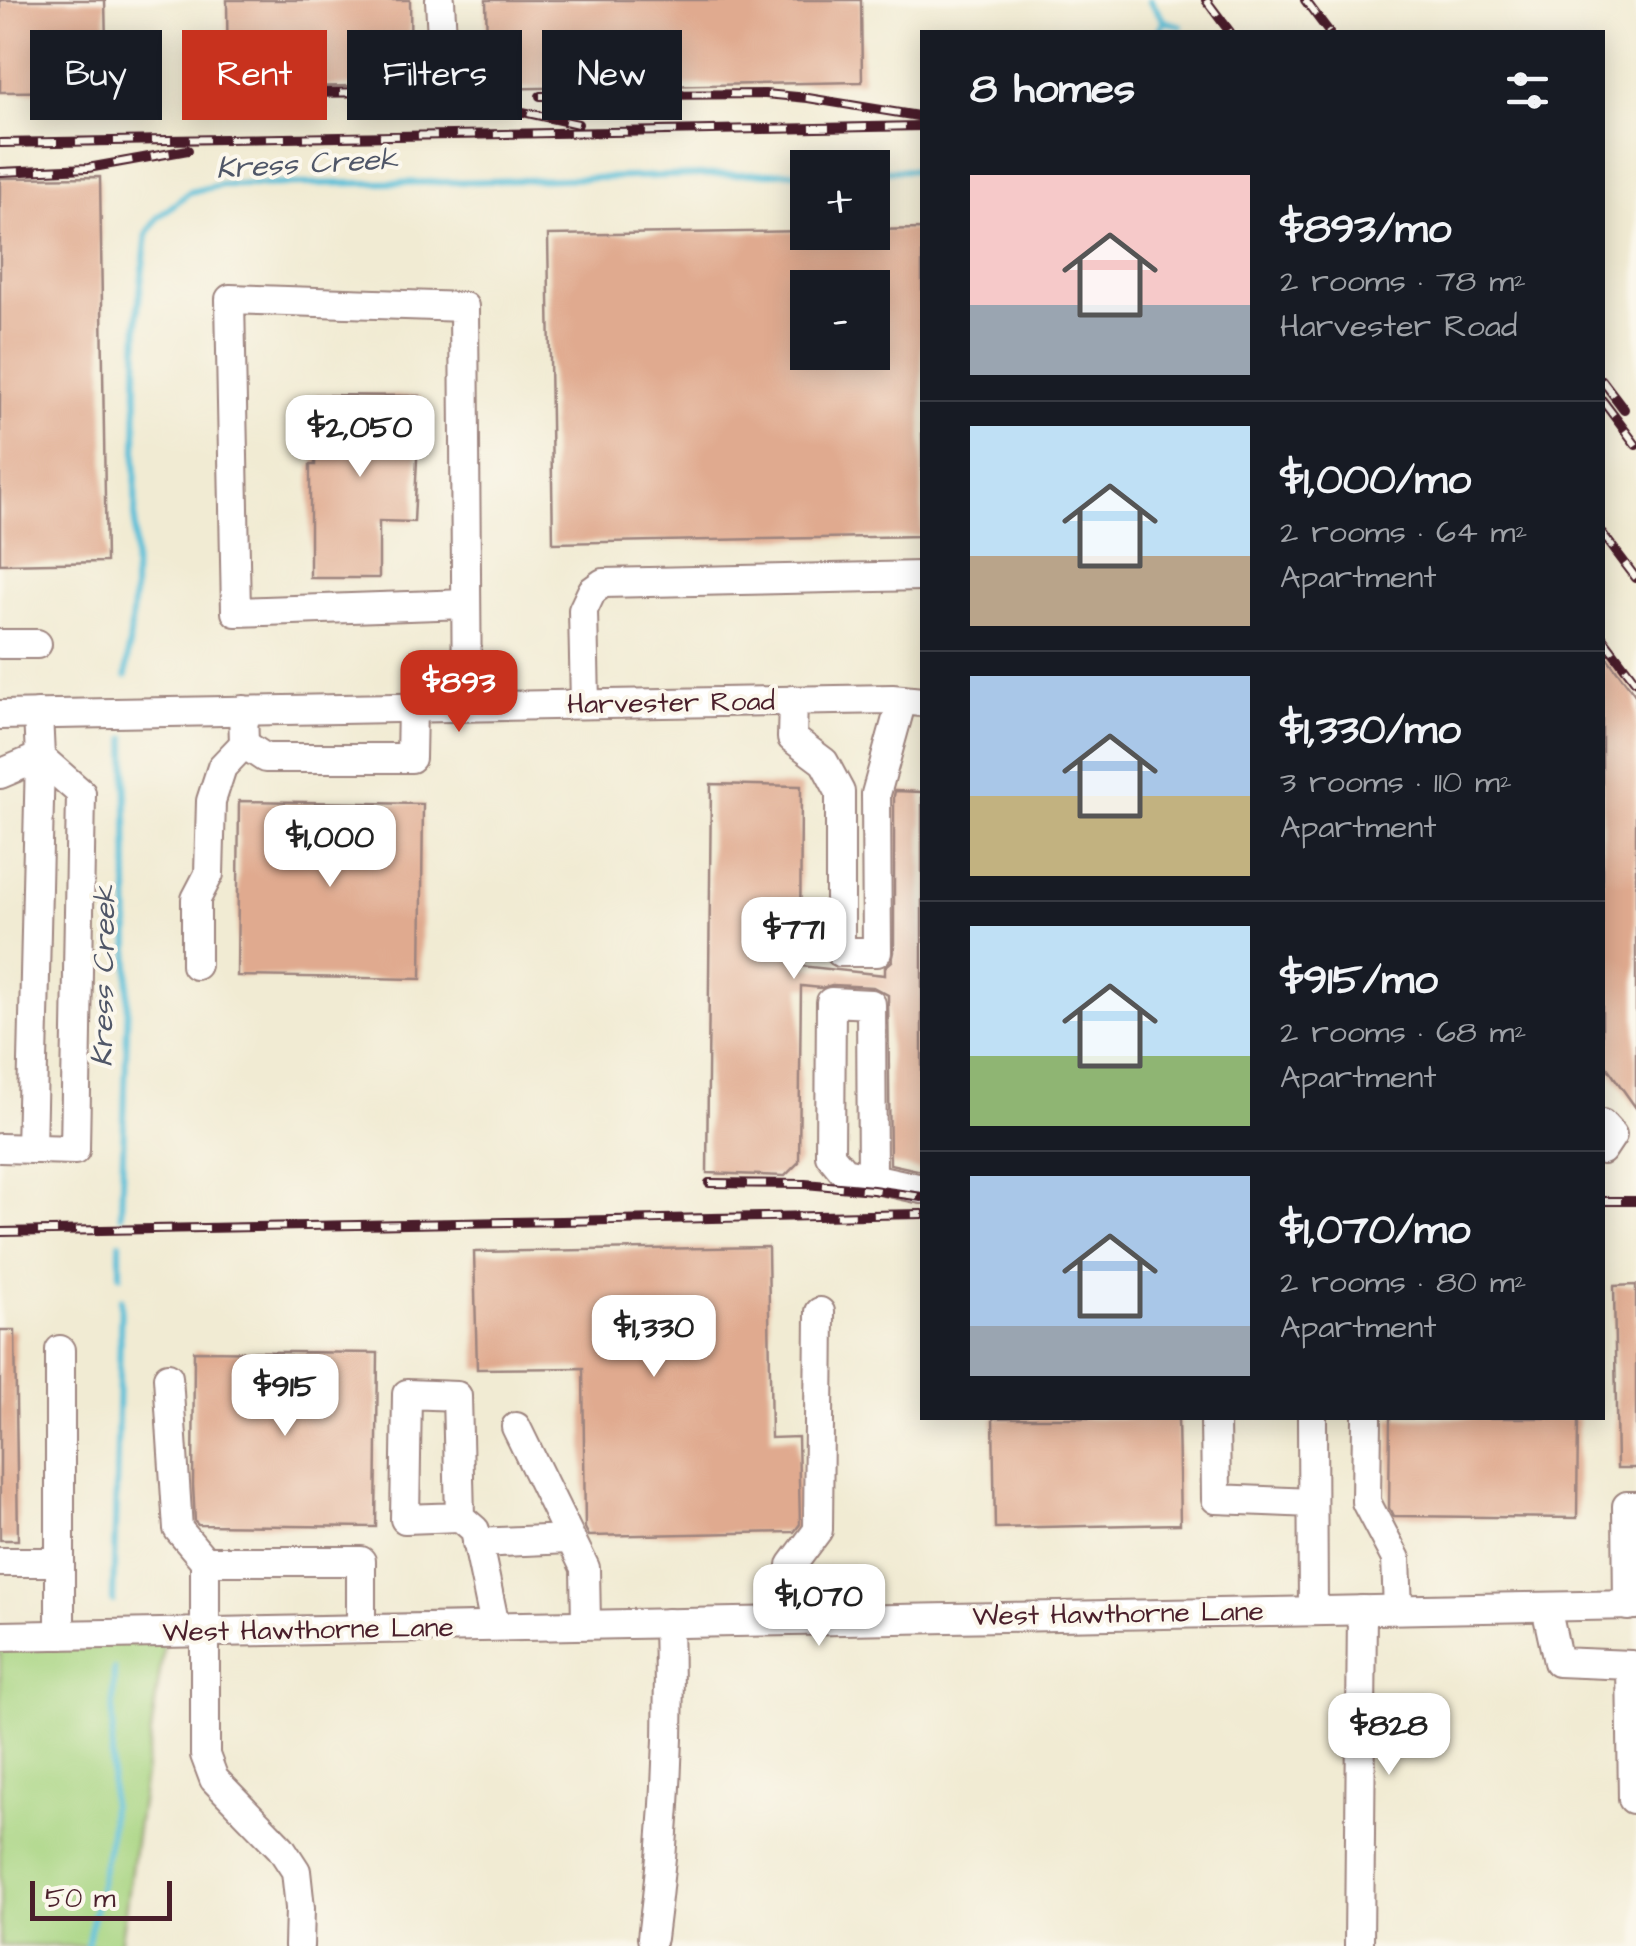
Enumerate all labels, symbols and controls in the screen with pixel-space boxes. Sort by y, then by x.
chip: Buy [30,30,162,120]
chip: Rent [182,30,327,120]
chip: Filters [347,30,522,120]
chip: New [542,30,682,120]
text: 8 homes [970,61,1135,119]
icon: filters [1500,63,1555,118]
water label: Kress Creek [215,138,399,190]
map controls [790,150,890,370]
button: + [790,150,890,250]
text: $893/mo [1280,201,1451,259]
icon: home [1050,215,1170,335]
text: 2 rooms · 78 m² [1280,259,1526,304]
button: − [790,270,890,370]
text: Harvester Road [1280,304,1518,349]
pin: $2,050 [279,395,441,480]
text: $2,050 [308,405,412,450]
text: $1,000/mo [1280,452,1471,510]
icon: home [1050,466,1170,586]
text: 2 rooms · 64 m² [1280,510,1527,555]
text: Apartment [1280,555,1436,600]
pin: $893 [400,650,518,735]
text: $893 [422,660,496,705]
street label: Harvester Road [567,682,775,724]
text: $1,330/mo [1280,702,1461,760]
icon: home [1050,716,1170,836]
text: 3 rooms · 110 m² [1280,760,1512,805]
pin: $1,000 [249,805,411,890]
text: Apartment [1280,805,1436,850]
text: $1,000 [286,815,374,860]
water label: Kress Creek [81,884,127,1067]
pin: $771 [735,897,853,982]
text: $771 [763,907,825,952]
text: $915/mo [1280,952,1438,1010]
icon: home [1050,966,1170,1086]
text: 2 rooms · 68 m² [1280,1010,1526,1055]
text: Apartment [1280,1055,1436,1100]
text: $1,070/mo [1280,1202,1470,1260]
icon: home [1050,1216,1170,1336]
text: 2 rooms · 80 m² [1280,1260,1527,1305]
pin: $1,330 [573,1295,735,1380]
text: $1,330 [614,1305,694,1350]
text: Apartment [1280,1305,1436,1350]
pin: $915 [226,1354,344,1439]
text: $915 [254,1364,316,1409]
pin: $1,070 [738,1564,900,1649]
text: $1,070 [775,1574,863,1619]
street label: West Hawthorne Lane [972,1592,1264,1636]
street label: West Hawthorne Lane [162,1608,454,1652]
pin: $828 [1330,1693,1448,1778]
text: $828 [1350,1703,1428,1748]
scale bar [30,1876,172,1920]
text: 50 m [45,1879,116,1918]

